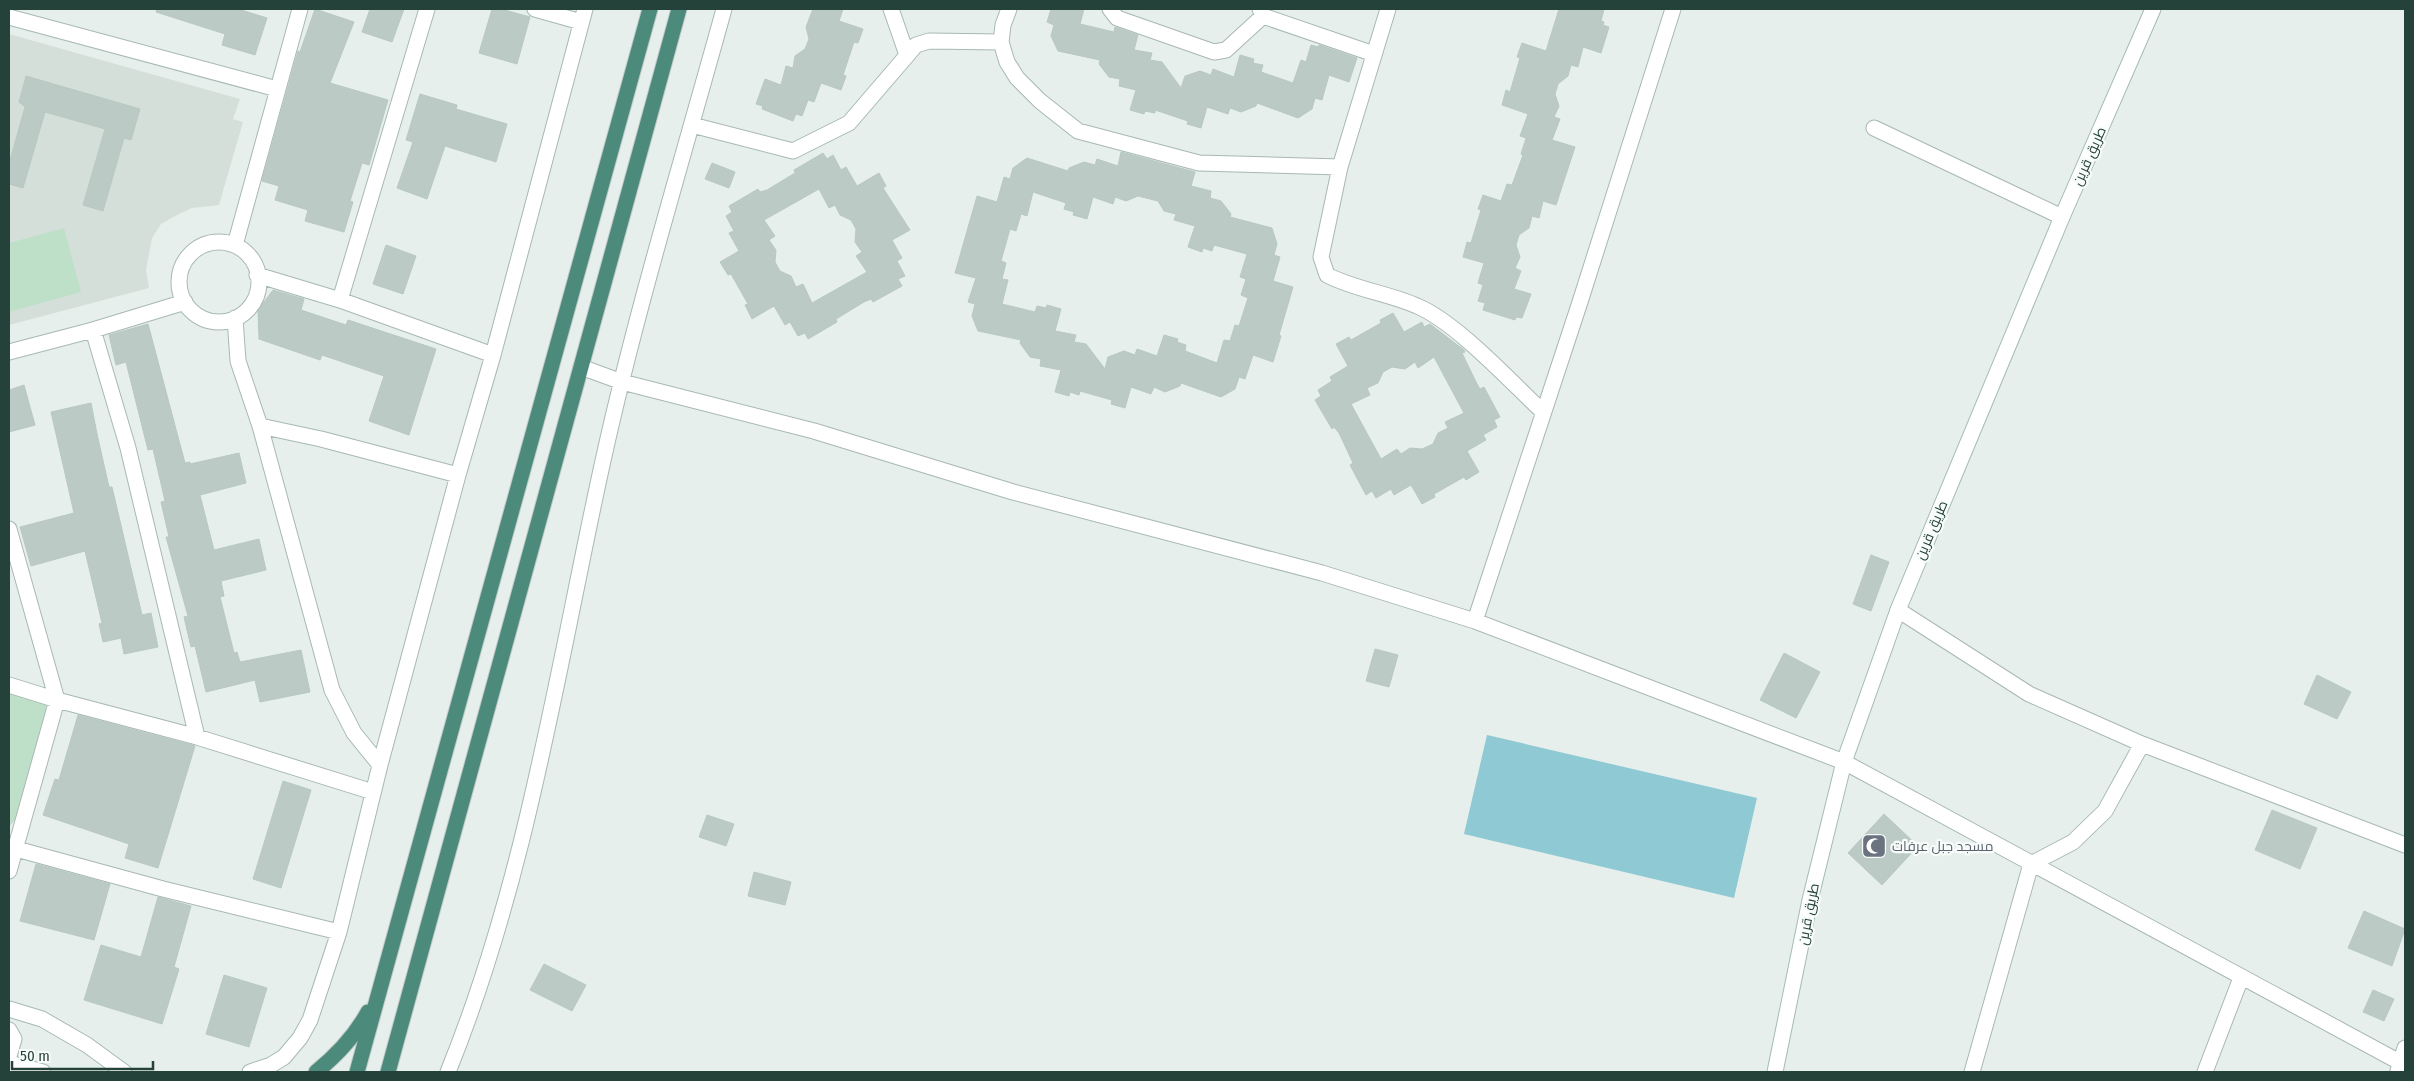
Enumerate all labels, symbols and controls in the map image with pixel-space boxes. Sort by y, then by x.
street label: طريق قرين [2069,124,2110,188]
street label: طريق قرين [1911,498,1952,562]
mosque icon: مسجد جبل عرفات [1861,833,1887,859]
place label: مسجد جبل عرفات [1892,838,1993,855]
street label: طريق قرين [1794,882,1823,946]
scale bar [12,1038,154,1070]
text: 50 m [20,1047,50,1065]

